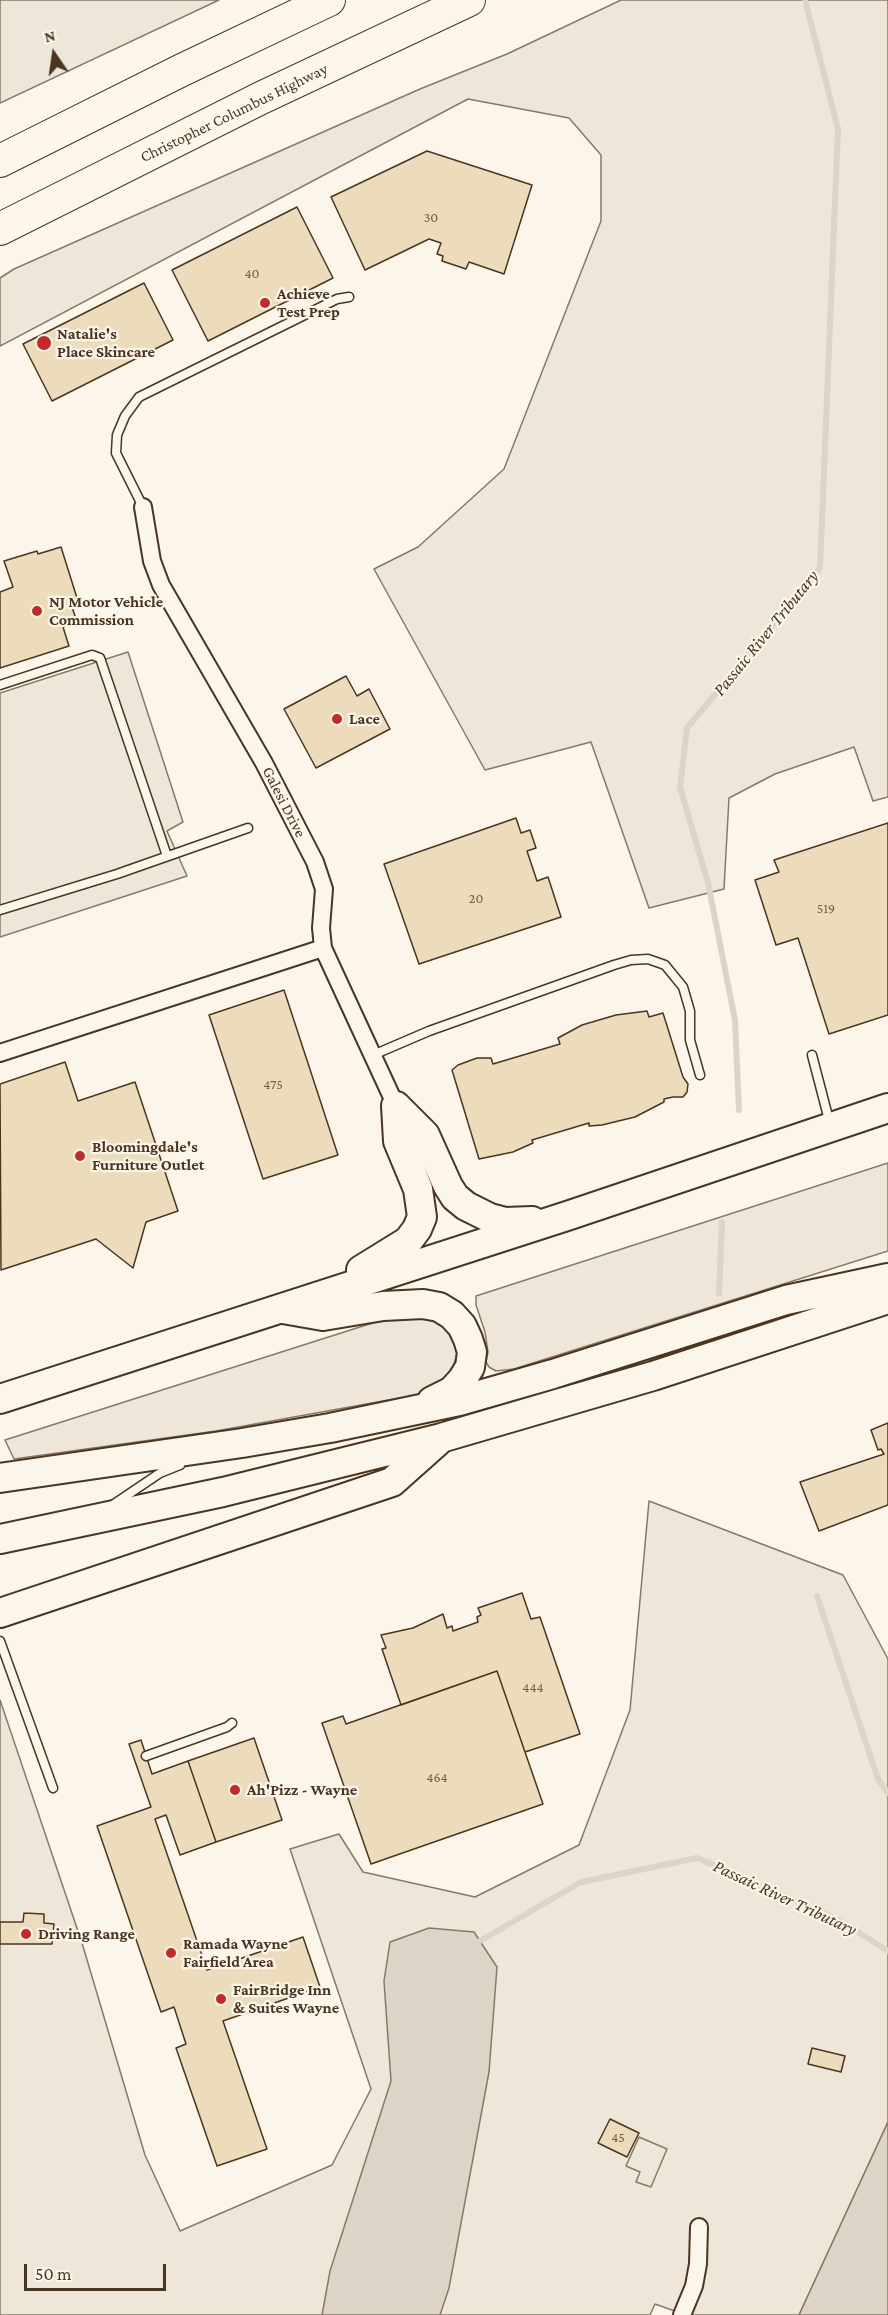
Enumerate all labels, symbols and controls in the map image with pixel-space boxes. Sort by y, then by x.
north arrow [24,24,84,84]
text: N [43,26,57,45]
street label: Christopher Columbus Highway [137,59,331,167]
house number: 30 [424,210,438,226]
house number: 40 [244,266,260,282]
place label: Achieve Test Prep [277,284,340,322]
marker: Achieve Test Prep [258,296,272,310]
place label: Natalie's Place Skincare [57,324,155,362]
marker: Natalie's Place Skincare [35,334,53,352]
water label: Passaic River Tributary [709,566,823,700]
place label: NJ Motor Vehicle Commission [49,592,163,630]
marker: NJ Motor Vehicle Commission [30,604,44,618]
place label: Lace [349,709,380,729]
marker: Lace [330,712,344,726]
street label: Galesi Drive [258,763,310,841]
house number: 20 [469,891,483,907]
house number: 519 [817,901,835,917]
house number: 475 [263,1077,283,1093]
place label: Bloomingdale's Furniture Outlet [92,1137,204,1175]
marker: Bloomingdale's Furniture Outlet [73,1149,87,1163]
house number: 444 [522,1680,544,1696]
house number: 464 [426,1770,448,1786]
place label: Ah'Pizz - Wayne [247,1780,357,1800]
marker: Ah'Pizz - Wayne [228,1783,242,1797]
water label: Passaic River Tributary [710,1855,860,1941]
place label: Driving Range [38,1924,135,1944]
marker: Driving Range [19,1927,33,1941]
place label: Ramada Wayne Fairfield Area [183,1934,288,1972]
marker: Ramada Wayne Fairfield Area [164,1946,178,1960]
place label: FairBridge Inn & Suites Wayne [233,1980,339,2018]
marker: FairBridge Inn & Suites Wayne [214,1992,228,2006]
house number: 45 [611,2130,625,2146]
scale bar [27,2252,170,2290]
text: 50 m [35,2264,72,2284]

